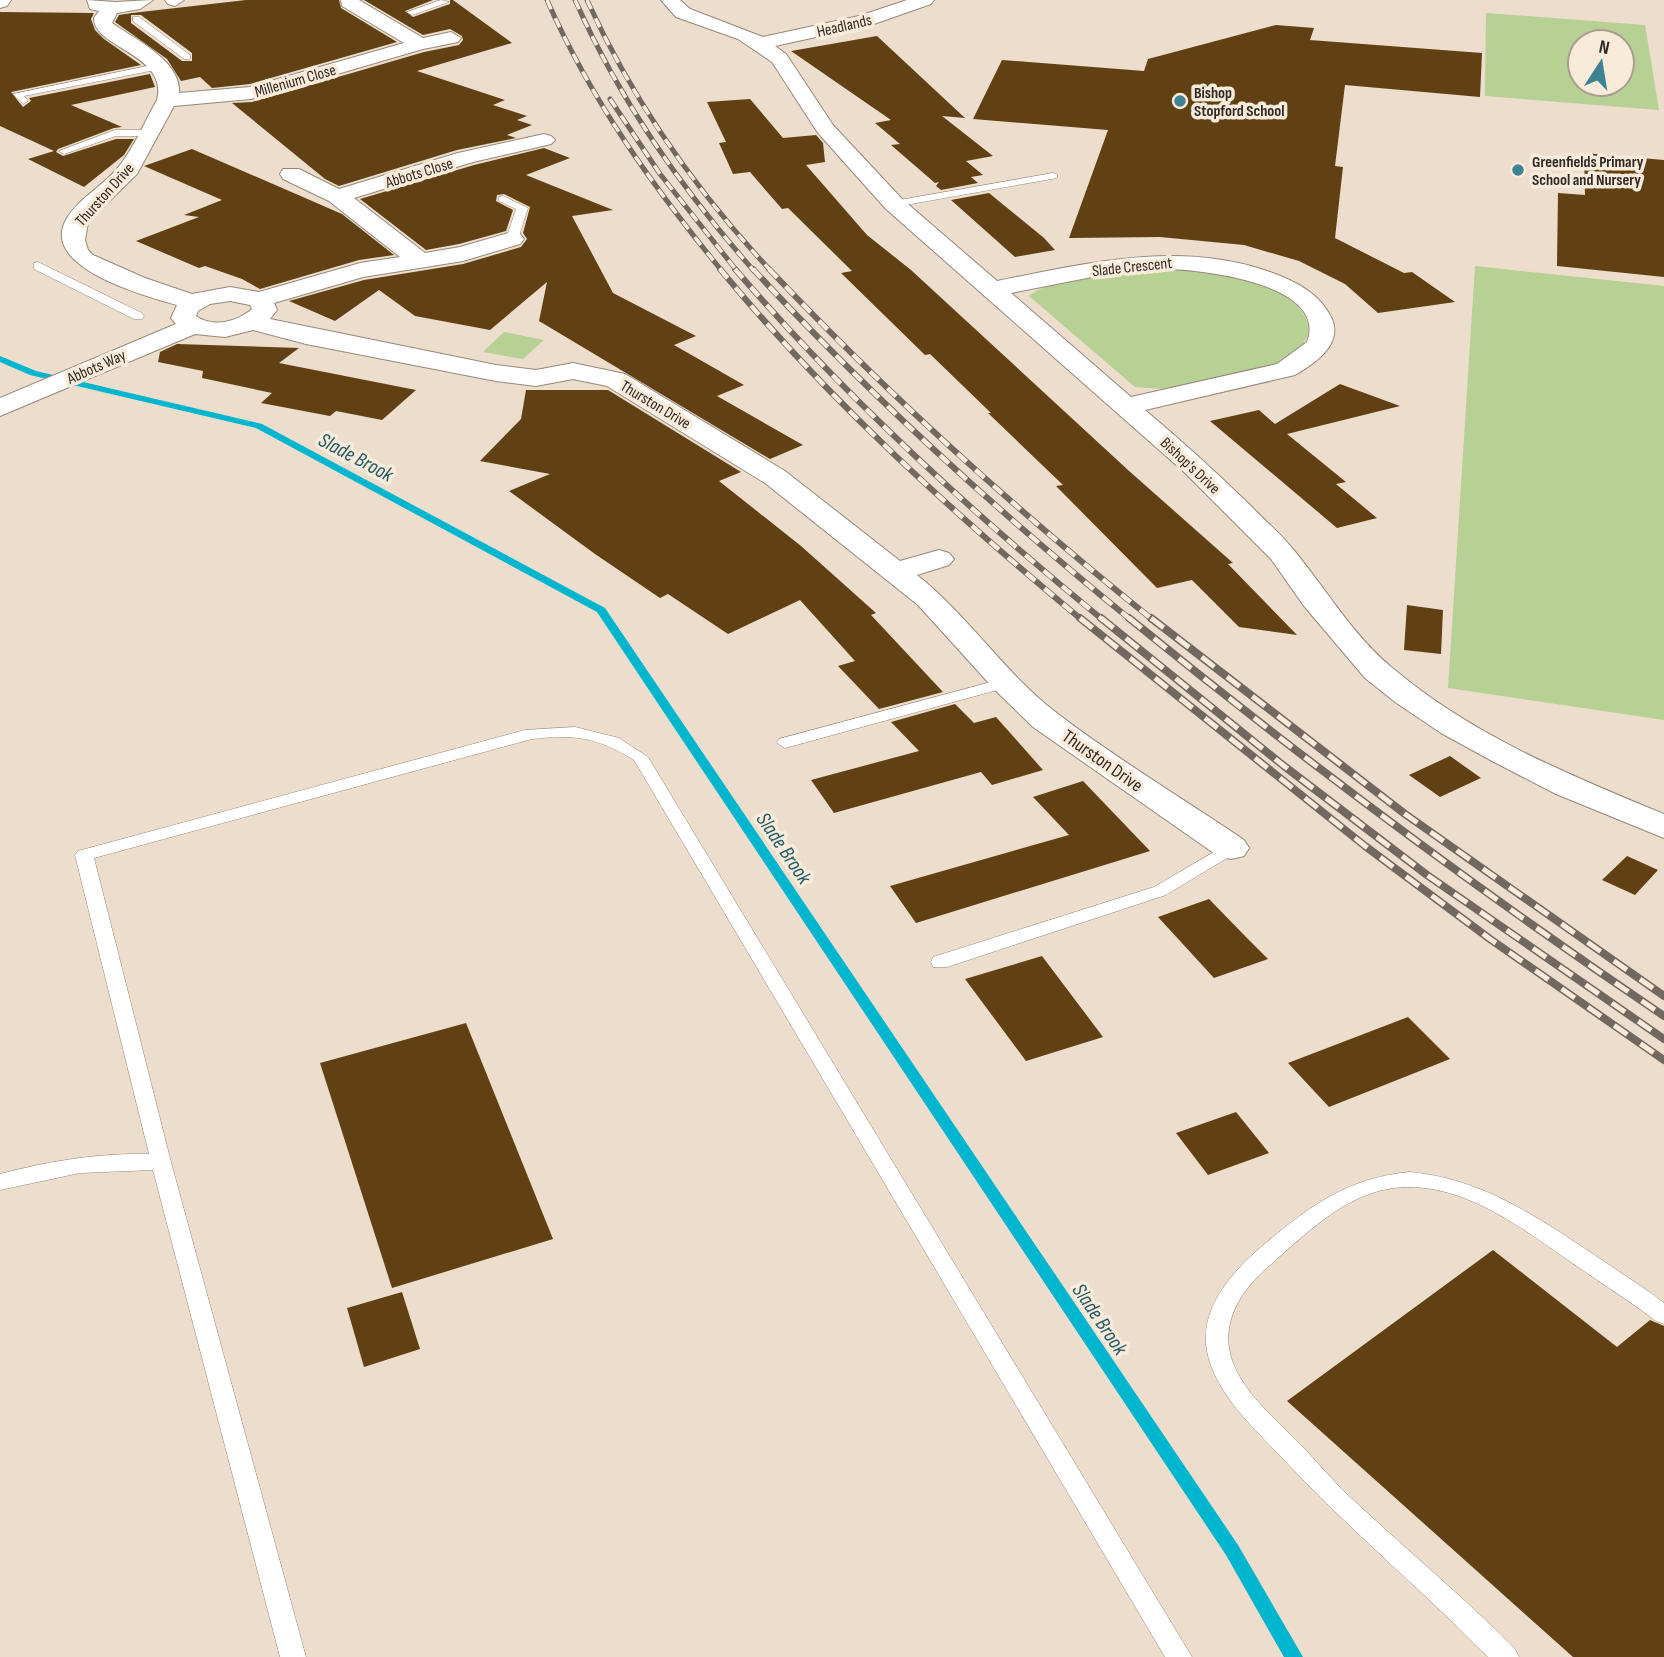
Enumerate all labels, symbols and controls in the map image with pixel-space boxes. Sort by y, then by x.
street label: Headlands [815,11,874,42]
north arrow [1566,28,1636,98]
text: N [1597,36,1612,60]
street label: Millenium Close [253,61,338,102]
place label: Bishop Stopford School [1194,84,1285,121]
marker: Bishop Stopford School [1172,93,1188,109]
place label: Greenfields Primary School and Nursery [1532,153,1644,190]
street label: Abbots Close [382,154,455,193]
street label: Thurston Drive [72,159,139,231]
marker: Greenfields Primary School and Nursery [1510,162,1526,178]
street label: Slade Crescent [1091,254,1173,281]
street label: Abbots Way [63,346,129,389]
street label: Thurston Drive [617,377,694,434]
water label: Slade Brook [314,427,398,488]
street label: Bishop's Drive [1156,434,1224,499]
street label: Thurston Drive [1057,725,1147,797]
water label: Slade Brook [751,808,817,890]
water label: Slade Brook [1067,1279,1133,1361]

